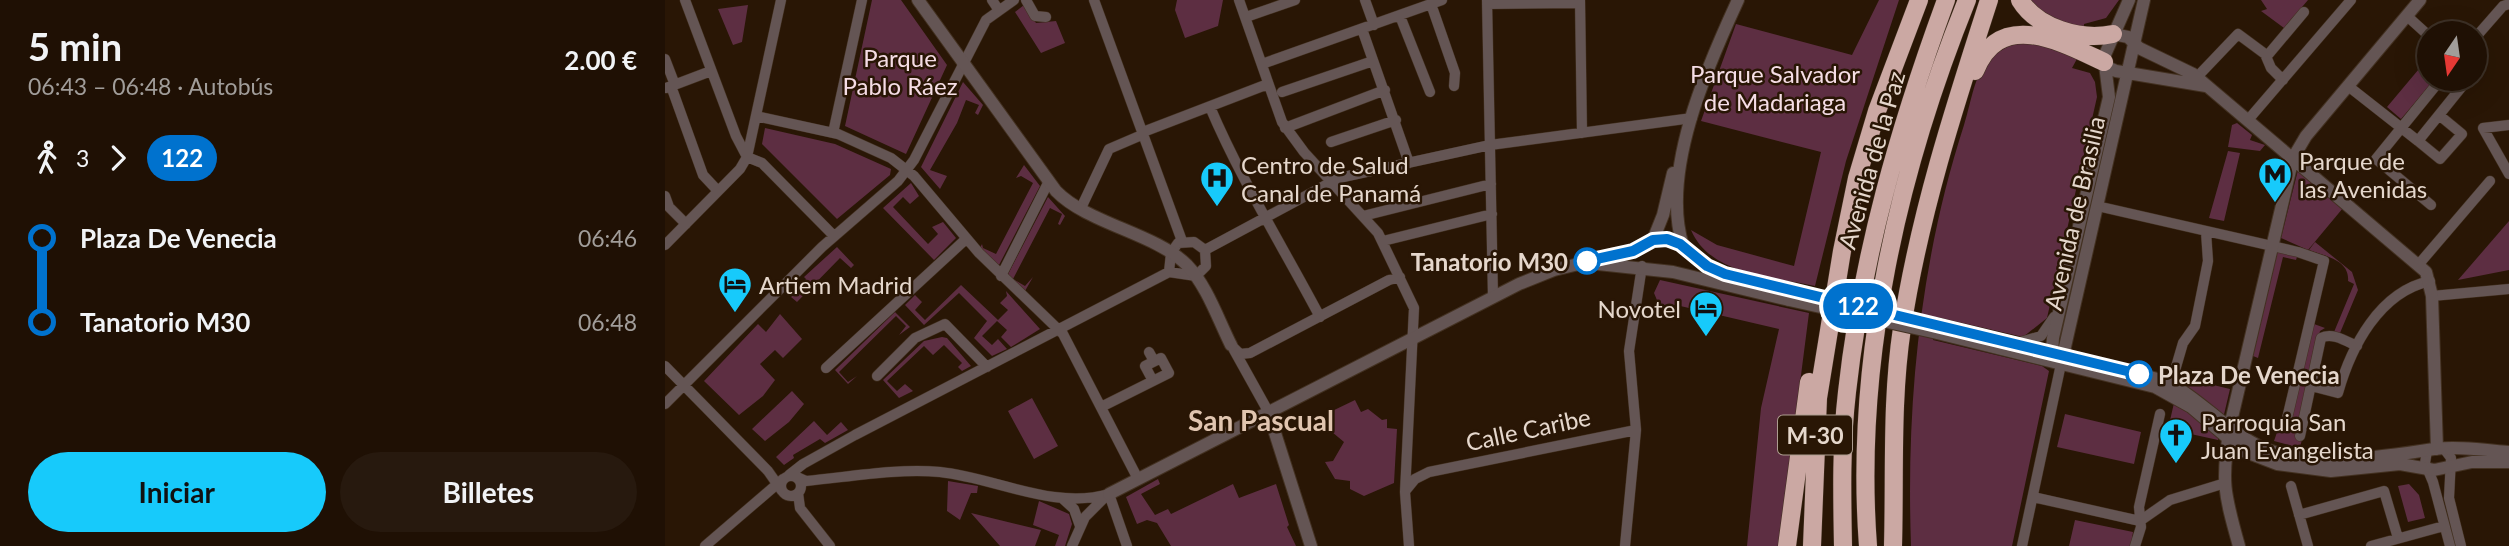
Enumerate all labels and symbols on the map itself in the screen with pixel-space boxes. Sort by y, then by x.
north arrow [2417,21,2487,91]
park label: Parque Pablo Ráez [842,43,958,100]
park label: Parque Salvador de Madariaga [1690,59,1860,116]
street label: Avenida de la Paz [1832,68,1910,252]
street label: Avenida de Brasilia [2038,113,2110,313]
place label: Parque de las Avenidas [2299,146,2427,203]
place label: Centro de Salud Canal de Panamá [1241,150,1421,207]
metro station icon: Parque de las Avenidas [2256,155,2294,204]
hospital icon: Centro de Salud Canal de Panamá [1198,159,1236,208]
place label: Tanatorio M30 [1411,247,1568,276]
marker: Tanatorio M30 [1574,248,1600,274]
hotel icon: Artiem Madrid [716,265,754,314]
place label: Artiem Madrid [759,270,913,299]
line badge: 122 [1818,283,1898,329]
hotel icon: Novotel [1687,289,1725,338]
place label: Novotel [1597,294,1681,323]
place label: Plaza De Venecia [2158,360,2340,389]
marker: Plaza De Venecia [2126,361,2152,387]
street label: Calle Caribe [1463,402,1593,456]
district label: San Pascual [1188,403,1334,437]
place label: Parroquia San Juan Evangelista [2201,407,2374,464]
road number: M-30 [1778,416,1852,454]
church icon: Parroquia San Juan Evangelista [2157,416,2195,465]

